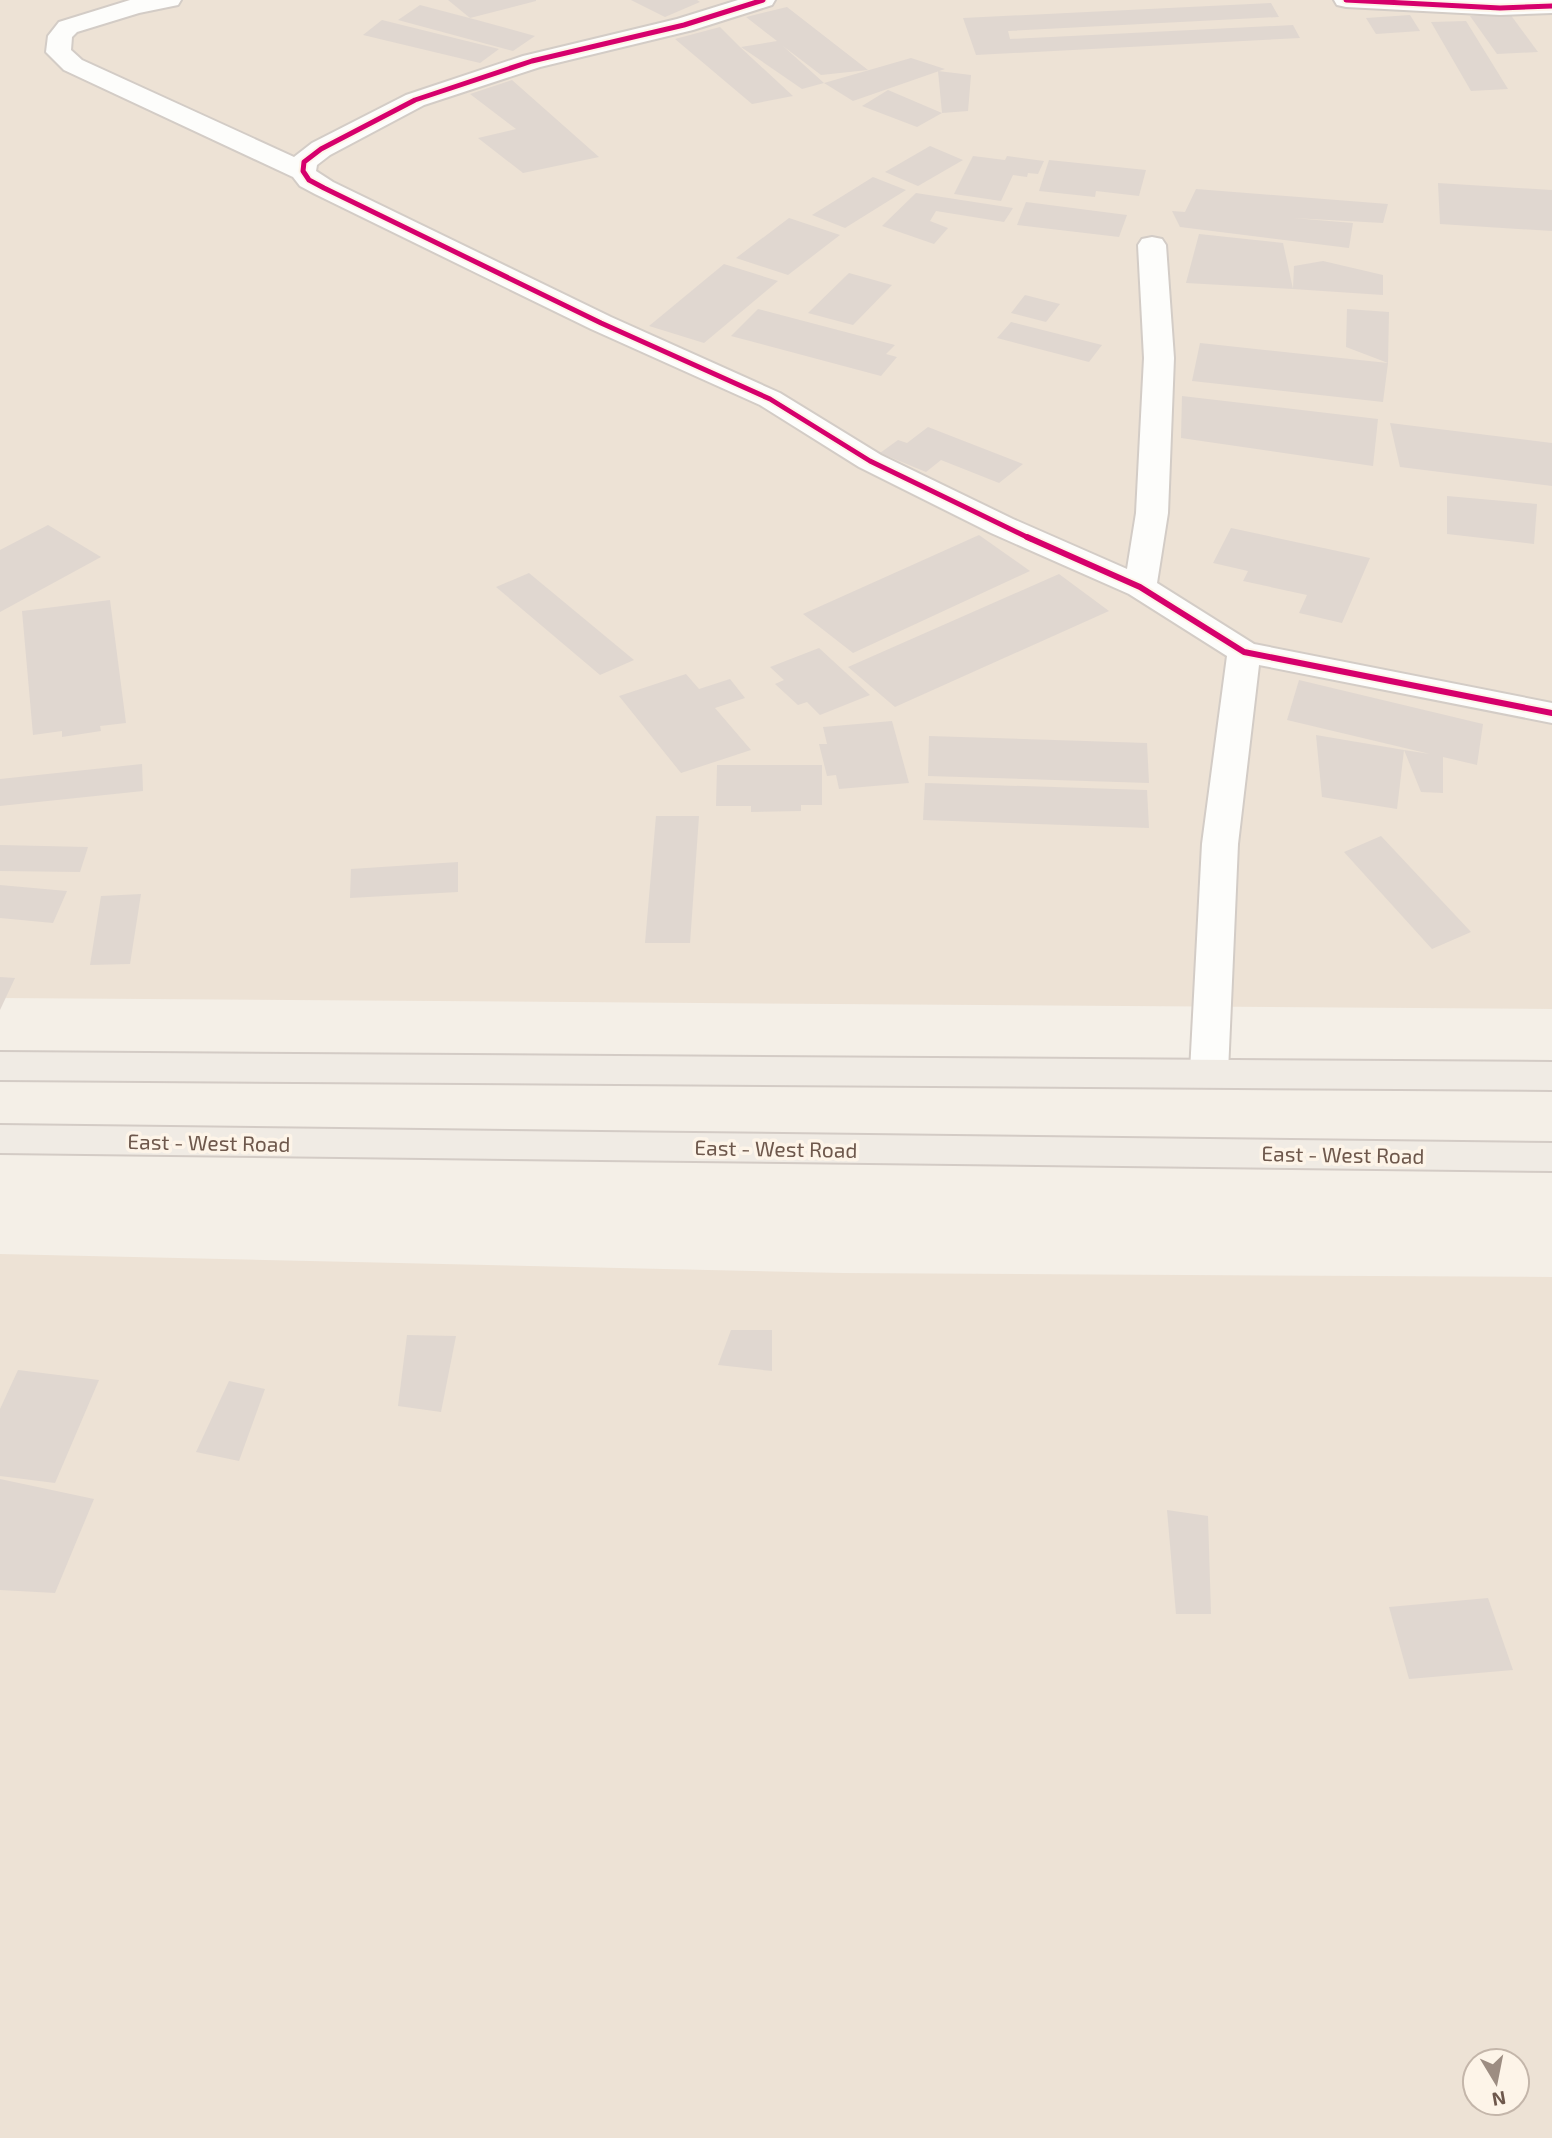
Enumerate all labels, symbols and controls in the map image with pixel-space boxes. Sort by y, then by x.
street label: East - West Road [127,1128,291,1156]
street label: East - West Road [694,1134,858,1162]
street label: East - West Road [1261,1140,1425,1168]
north arrow [1461,2047,1531,2117]
text: N [1490,2087,1508,2112]

